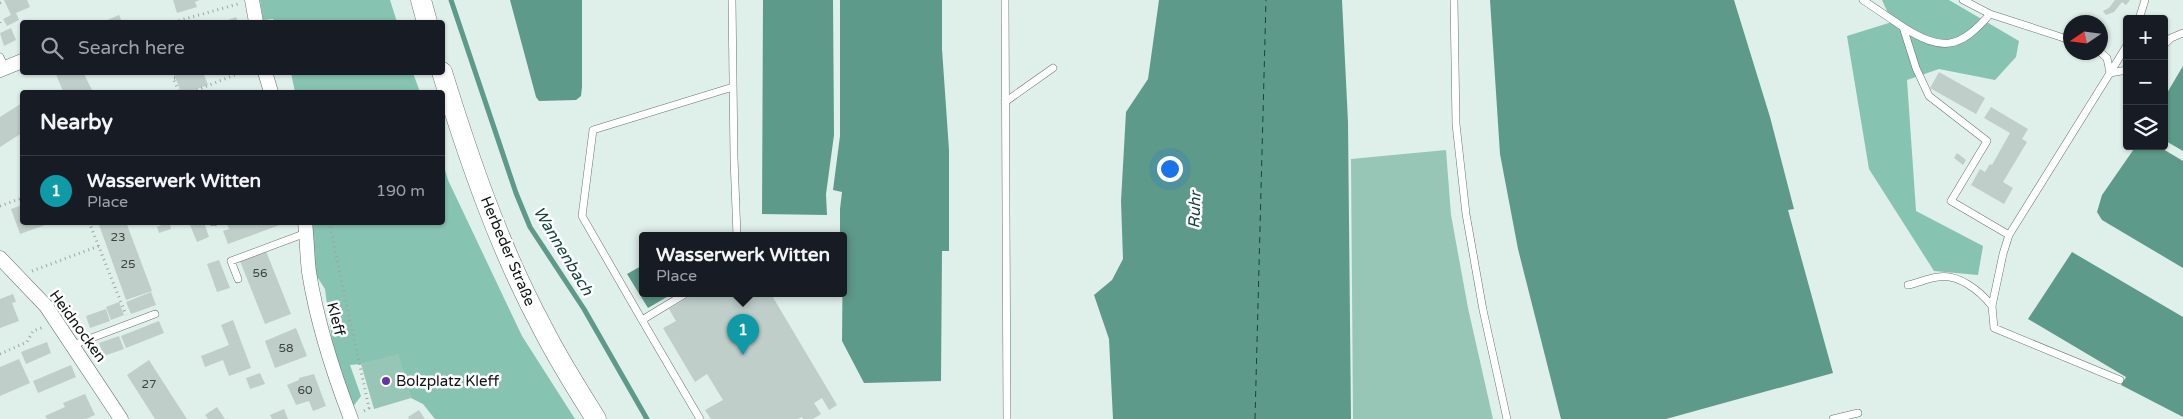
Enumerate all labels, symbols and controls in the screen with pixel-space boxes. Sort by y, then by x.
north arrow [2063,15,2108,60]
map controls [2123,15,2168,150]
button: + [2123,15,2168,60]
search box [20,20,445,75]
icon: search [38,34,66,62]
text: Search here [78,37,185,59]
button: − [2123,60,2168,105]
button: layers [2123,105,2168,150]
text: Nearby [40,110,113,135]
your location [1157,156,1183,182]
text: Wasserwerk Witten [87,170,261,192]
text: 1 [51,181,61,201]
text: 190 m [376,181,425,201]
water label: Ruhr [1184,189,1206,229]
text: Place [87,192,128,212]
street label: Herbeder Straße [477,193,539,309]
water label: Wannenbach [529,203,598,300]
house number: 23 [110,230,126,244]
popup [639,232,847,297]
text: Wasserwerk Witten [656,244,830,266]
house number: 25 [120,257,136,271]
house number: 56 [252,266,268,280]
text: Place [656,266,697,286]
street label: Heidnocken [46,286,110,366]
street label: Kleff [323,300,349,338]
pin: 1 [727,314,759,355]
house number: 58 [278,341,294,355]
place label: Bolzplatz Kleff [396,372,499,390]
marker: Bolzplatz Kleff [380,375,392,387]
house number: 27 [141,377,157,391]
house number: 60 [297,383,313,397]

